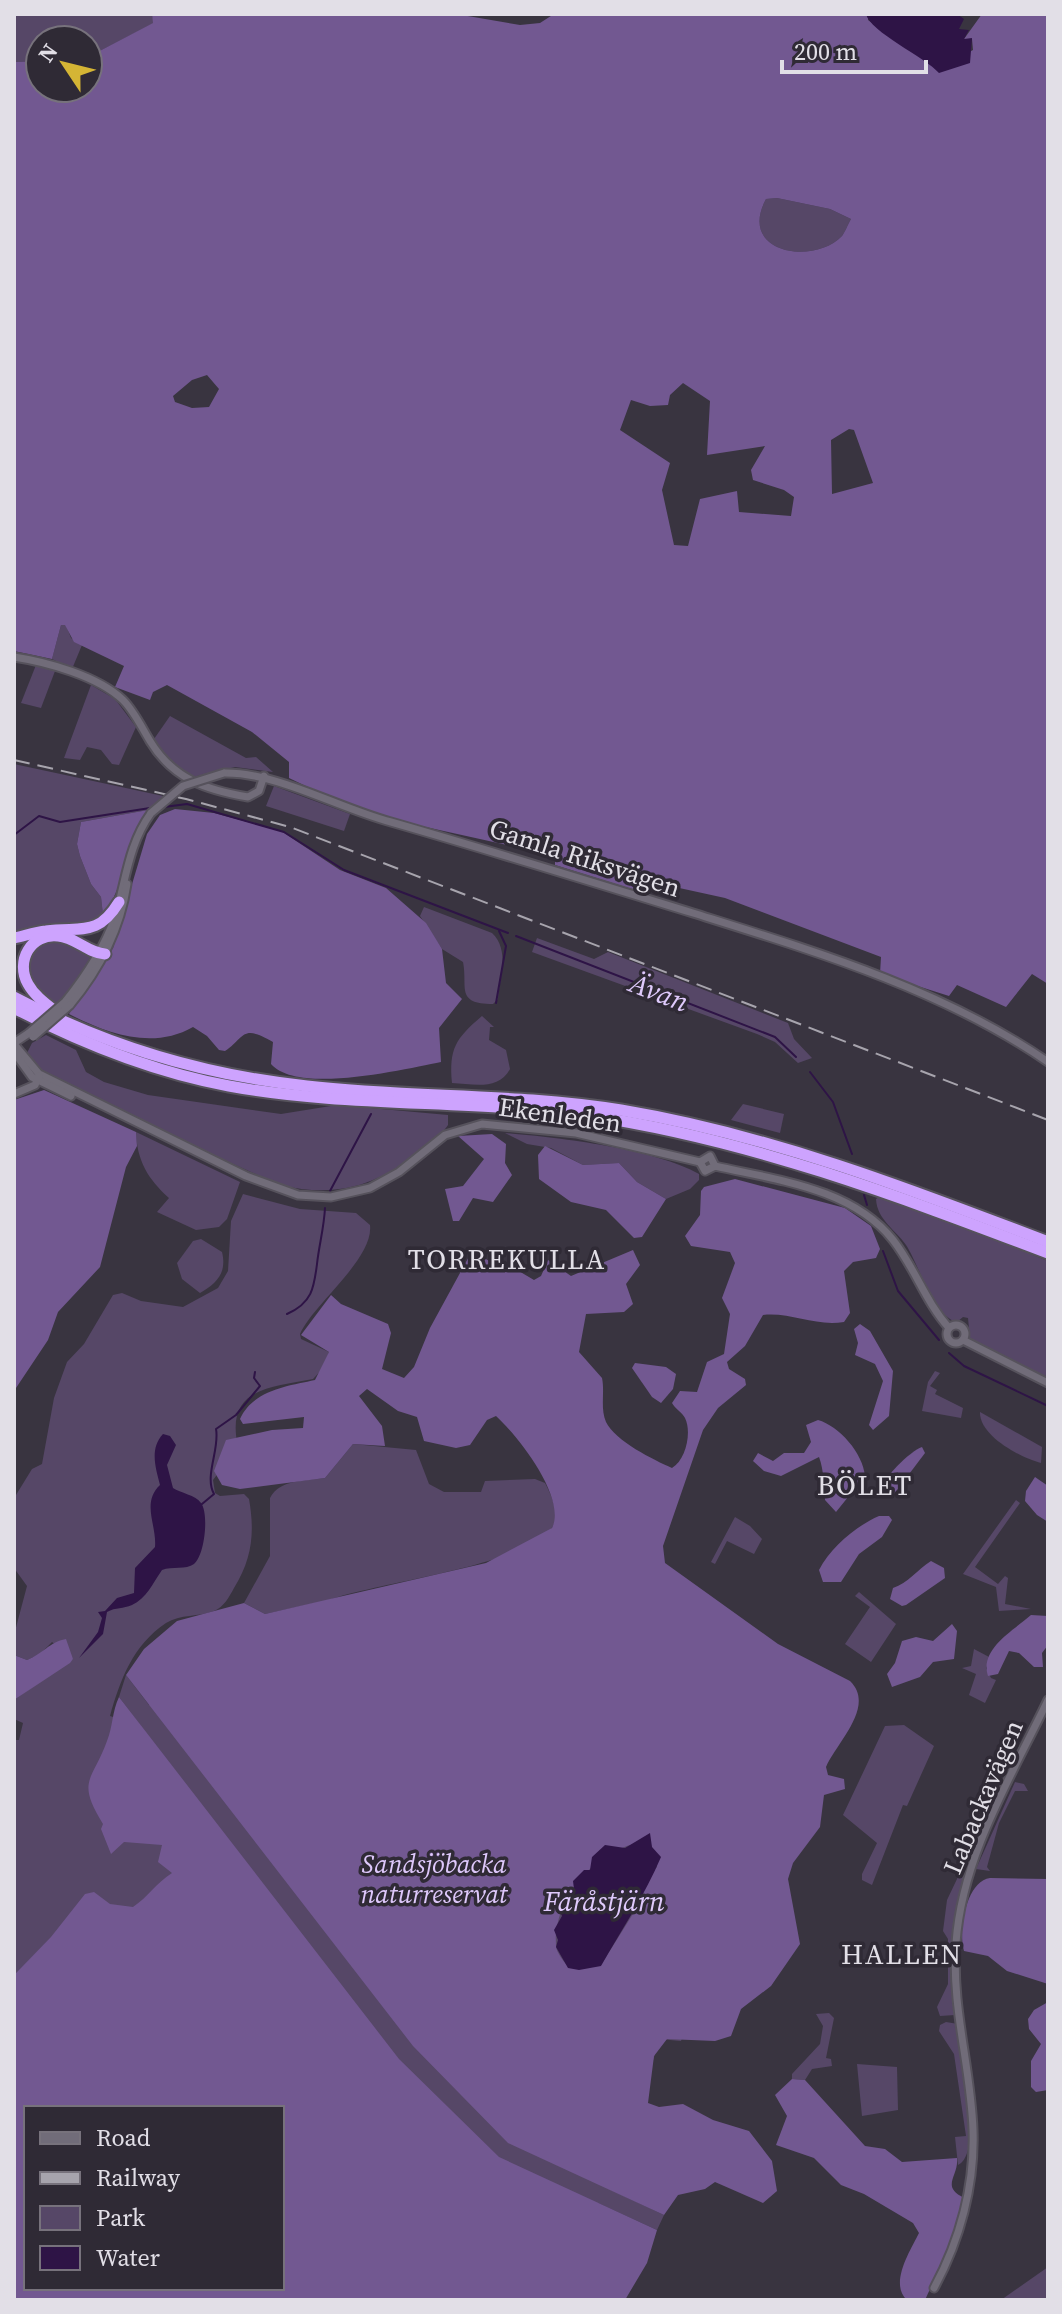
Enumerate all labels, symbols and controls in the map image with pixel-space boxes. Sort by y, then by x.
north arrow [24,24,104,104]
scale bar [782,24,926,74]
text: 200 m [794,35,857,68]
text: N [31,37,65,68]
street label: Gamla Riksvägen [485,810,685,906]
water label: Ävan [622,963,694,1021]
street label: Ekenleden [497,1089,623,1141]
district label: TORREKULLA [408,1240,606,1278]
district label: BÖLET [817,1466,913,1504]
street label: Labackavägen [934,1714,1032,1880]
park label: Sandsjöbacka naturreservat [361,1846,509,1912]
water label: Färåstjärn [542,1882,665,1920]
district label: HALLEN [841,1935,963,1973]
legend [24,2106,284,2290]
text: Road [96,2121,151,2154]
text: Railway [96,2161,181,2194]
text: Park [96,2201,146,2234]
text: Water [96,2241,160,2274]

